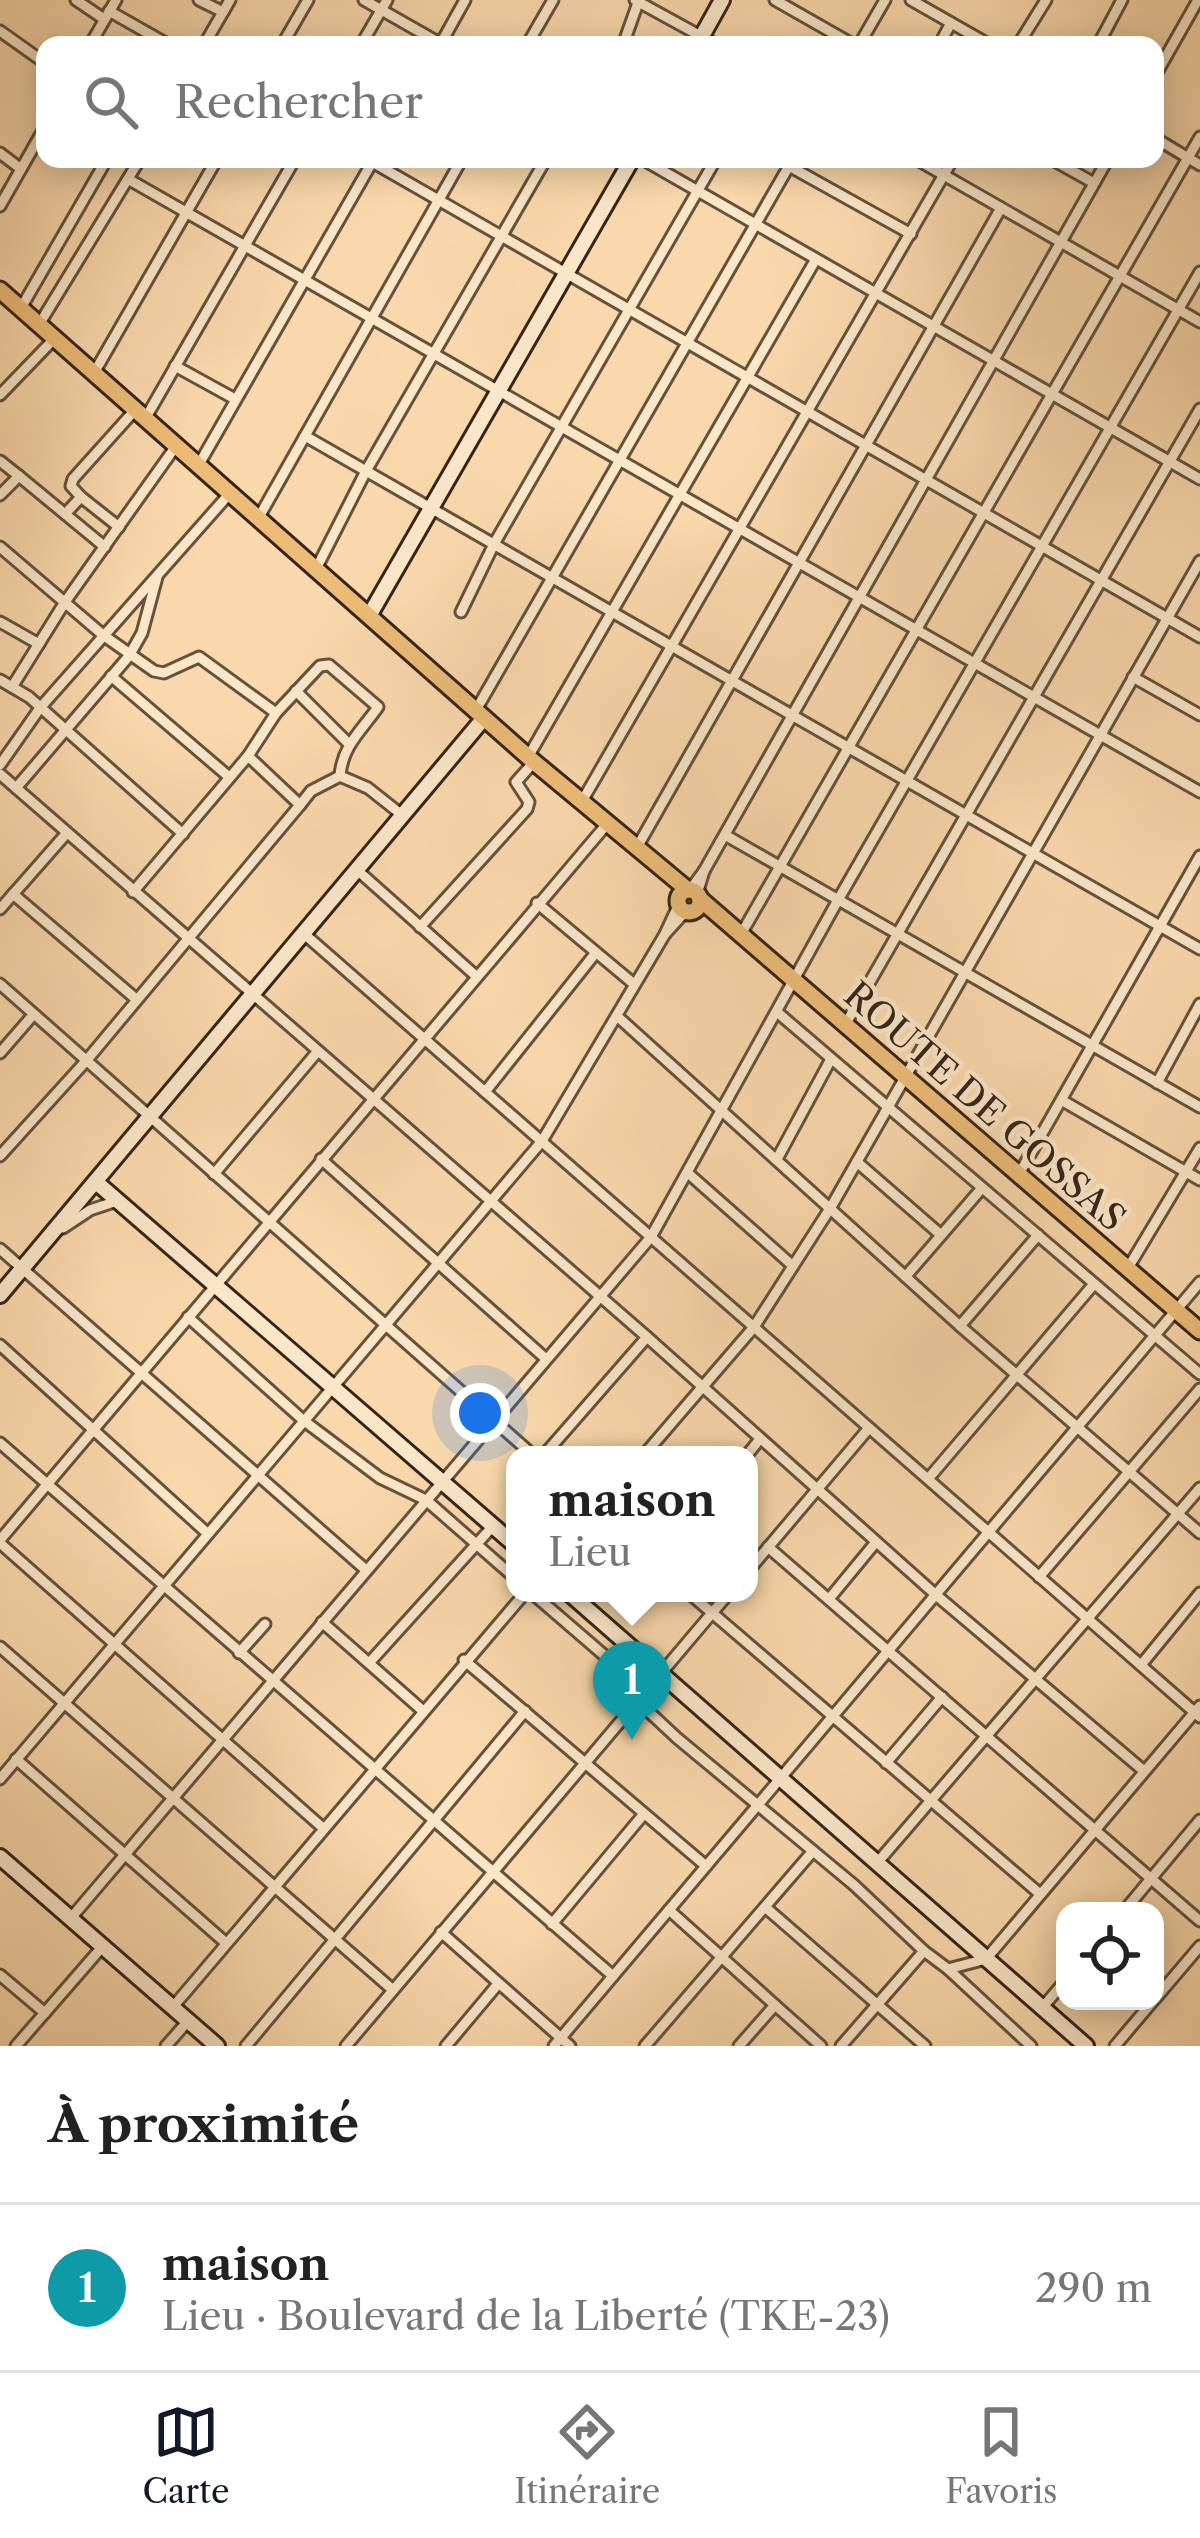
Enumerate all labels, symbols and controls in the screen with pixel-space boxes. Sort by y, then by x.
search box [36,36,1164,168]
icon: search [78,69,144,135]
text: Rechercher [174,74,423,130]
street label: ROUTE DE GOSSAS [836,972,1134,1240]
your location [450,1383,510,1443]
popup [506,1446,758,1602]
text: maison [548,1472,716,1528]
text: Lieu [548,1528,632,1576]
pin: 1 [593,1641,671,1740]
map controls [1056,1902,1164,2010]
button: locate [1056,1902,1164,2010]
text: À proximité [48,2093,359,2155]
text: maison [162,2236,329,2292]
text: 1 [78,2264,96,2312]
text: 290 m [1035,2264,1152,2312]
text: Lieu · Boulevard de la Liberté (TKE-23) [162,2292,890,2340]
tab: Carte [142,2399,229,2512]
tab: Itinéraire [514,2399,660,2512]
tab: Favoris [945,2399,1057,2512]

